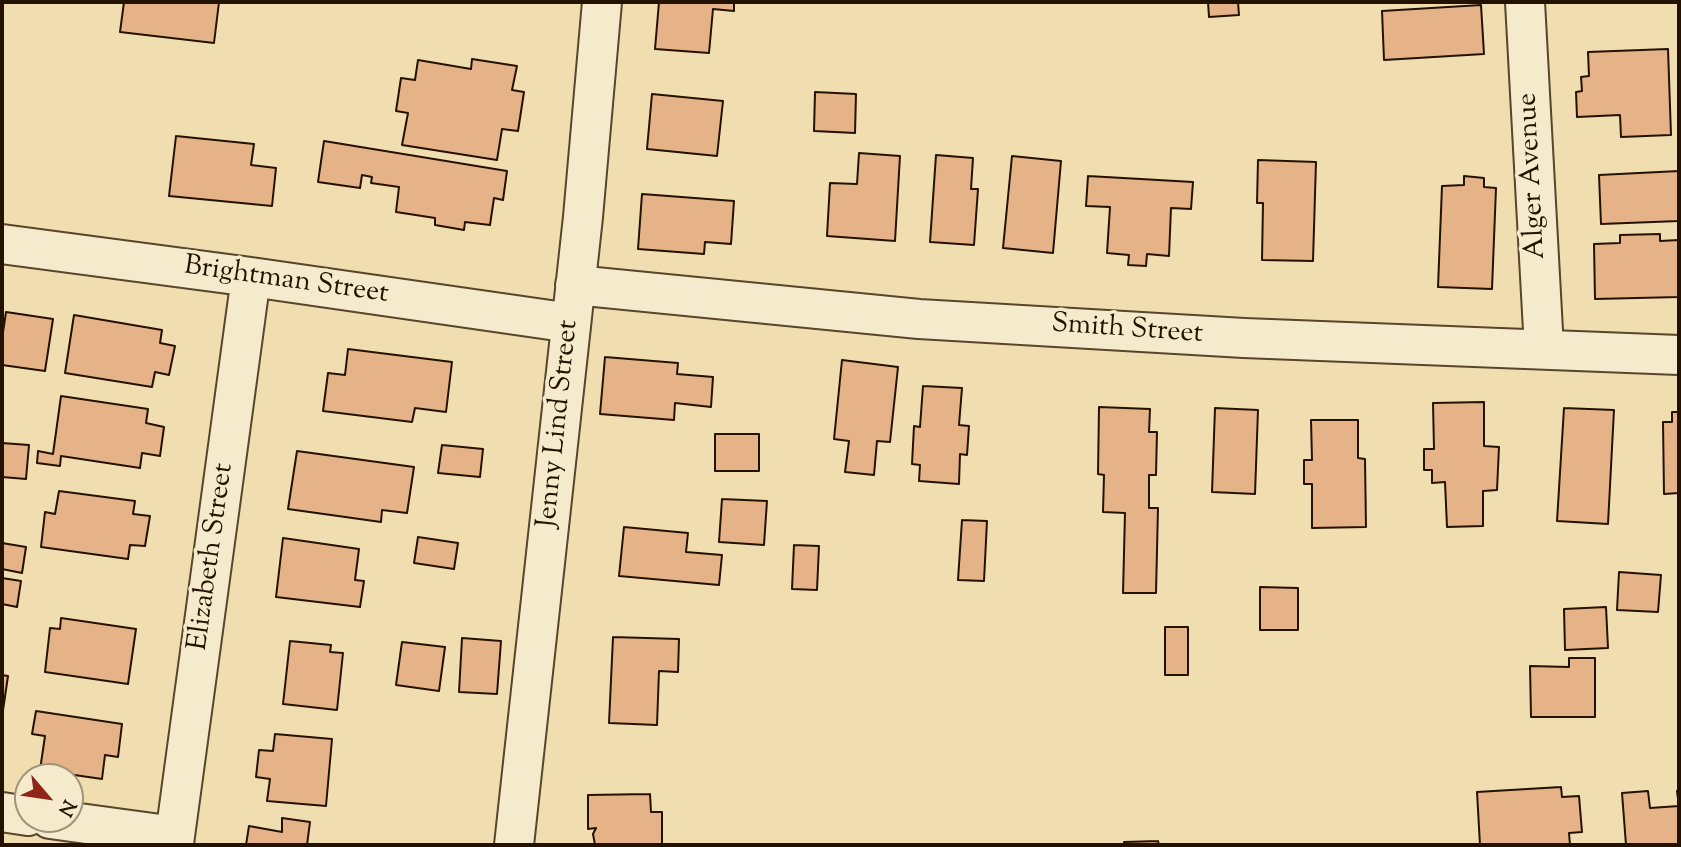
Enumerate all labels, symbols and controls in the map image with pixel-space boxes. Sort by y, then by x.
street label: Alger Avenue [1513,92,1555,260]
street label: Brightman Street [182,251,390,313]
street label: Smith Street [1050,309,1204,353]
street label: Jenny Lind Street [532,319,588,529]
street label: Elizabeth Street [183,461,243,653]
north arrow [14,763,84,833]
text: N [51,794,82,821]

